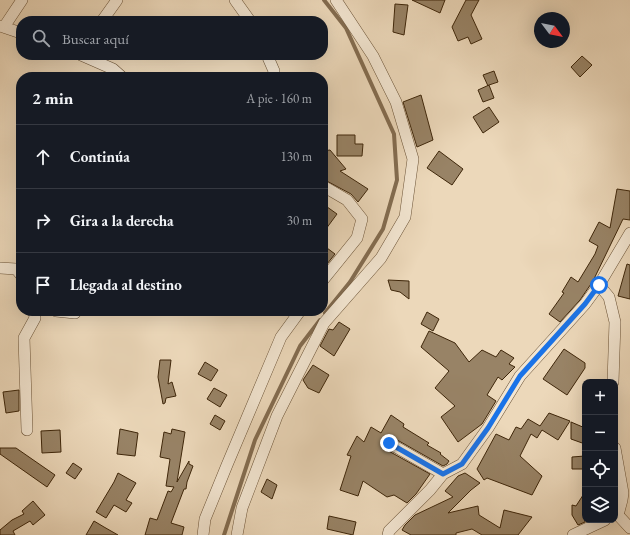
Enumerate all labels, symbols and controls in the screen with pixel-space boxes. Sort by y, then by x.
north arrow [534,12,570,48]
search box [16,16,328,60]
icon: search [30,27,52,49]
text: Buscar aquí [62,29,129,48]
text: 2 min [32,87,73,109]
text: A pie · 160 m [246,90,312,107]
icon: ahead [32,146,54,168]
text: Continúa [70,147,130,166]
text: 130 m [281,148,312,165]
icon: right [32,210,54,232]
text: Gira a la derecha [70,211,174,230]
text: 30 m [287,212,312,229]
icon: arrive [32,274,54,296]
text: Llegada al destino [70,275,182,294]
route start [590,276,608,294]
map controls [582,379,618,523]
button: + [582,379,618,415]
button: − [582,415,618,451]
route end [380,434,398,452]
button: locate [582,451,618,487]
button: layers [582,487,618,523]

